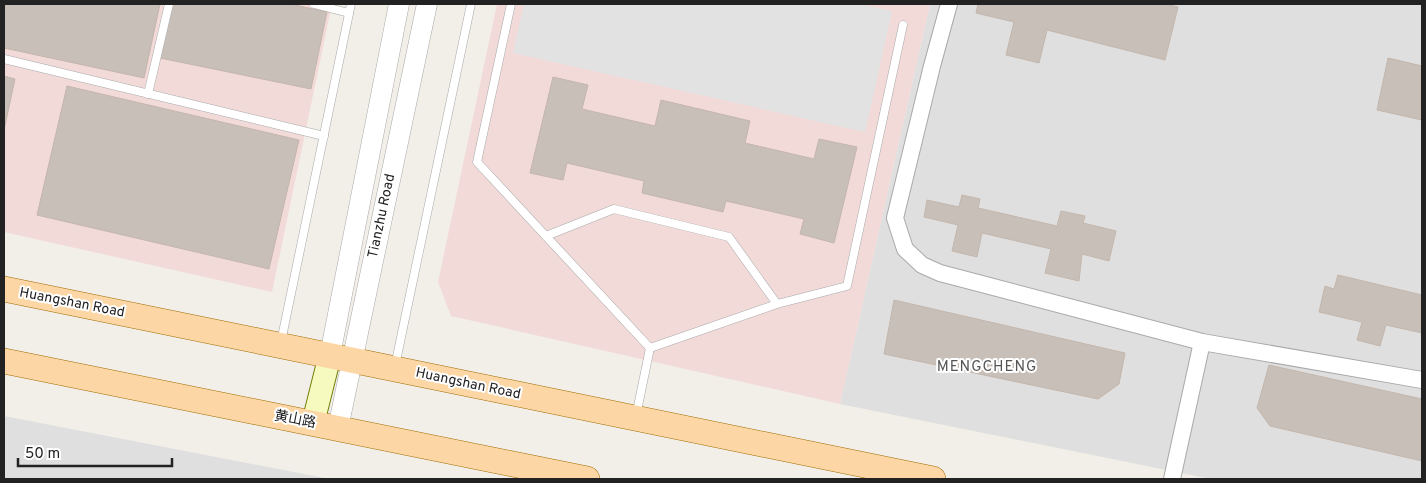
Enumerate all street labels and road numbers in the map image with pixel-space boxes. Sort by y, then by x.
street label: Tianzhu Road [365,172,399,260]
street label: Huangshan Road [18,284,126,322]
street label: Huangshan Road [414,365,522,403]
street label: 黄山路 [273,408,317,432]

